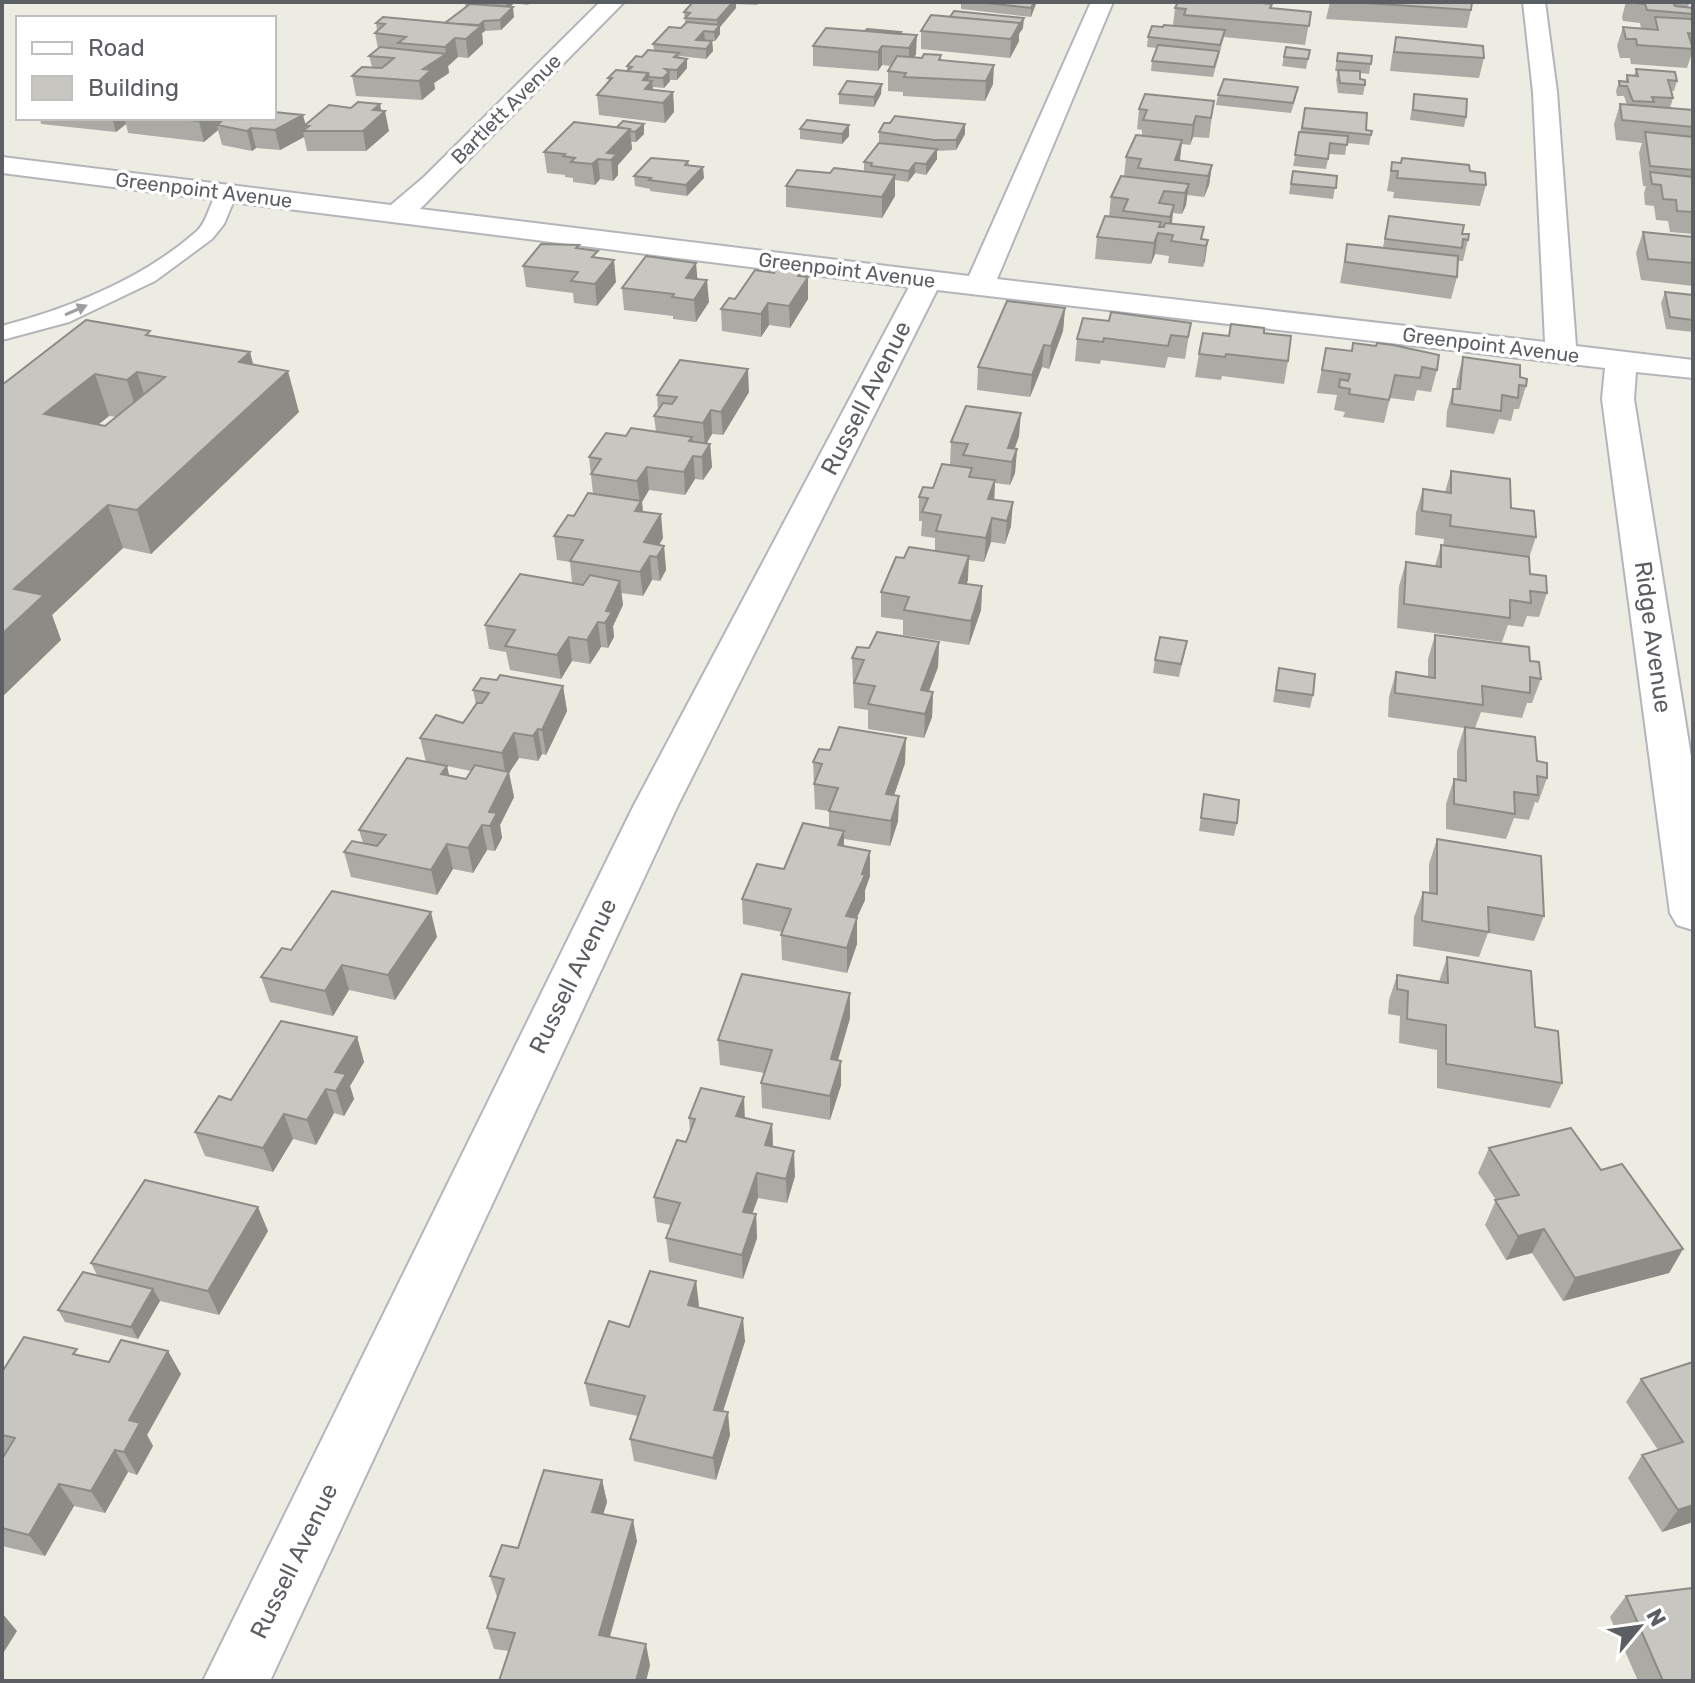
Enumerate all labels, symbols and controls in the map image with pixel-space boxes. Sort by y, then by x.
legend [16,16,276,120]
text: Road [88,34,145,62]
street label: Bartlett Avenue [446,49,566,169]
text: Building [88,74,179,102]
street label: Greenpoint Avenue [114,167,294,213]
street label: Greenpoint Avenue [757,247,937,293]
one-way arrow [65,303,88,317]
street label: Russell Avenue [815,316,917,480]
street label: Greenpoint Avenue [1401,322,1581,368]
street label: Ridge Avenue [1628,559,1678,715]
street label: Russell Avenue [523,894,623,1058]
street label: Russell Avenue [244,1479,344,1643]
north arrow [1599,1587,1679,1667]
text: N [1640,1604,1672,1631]

